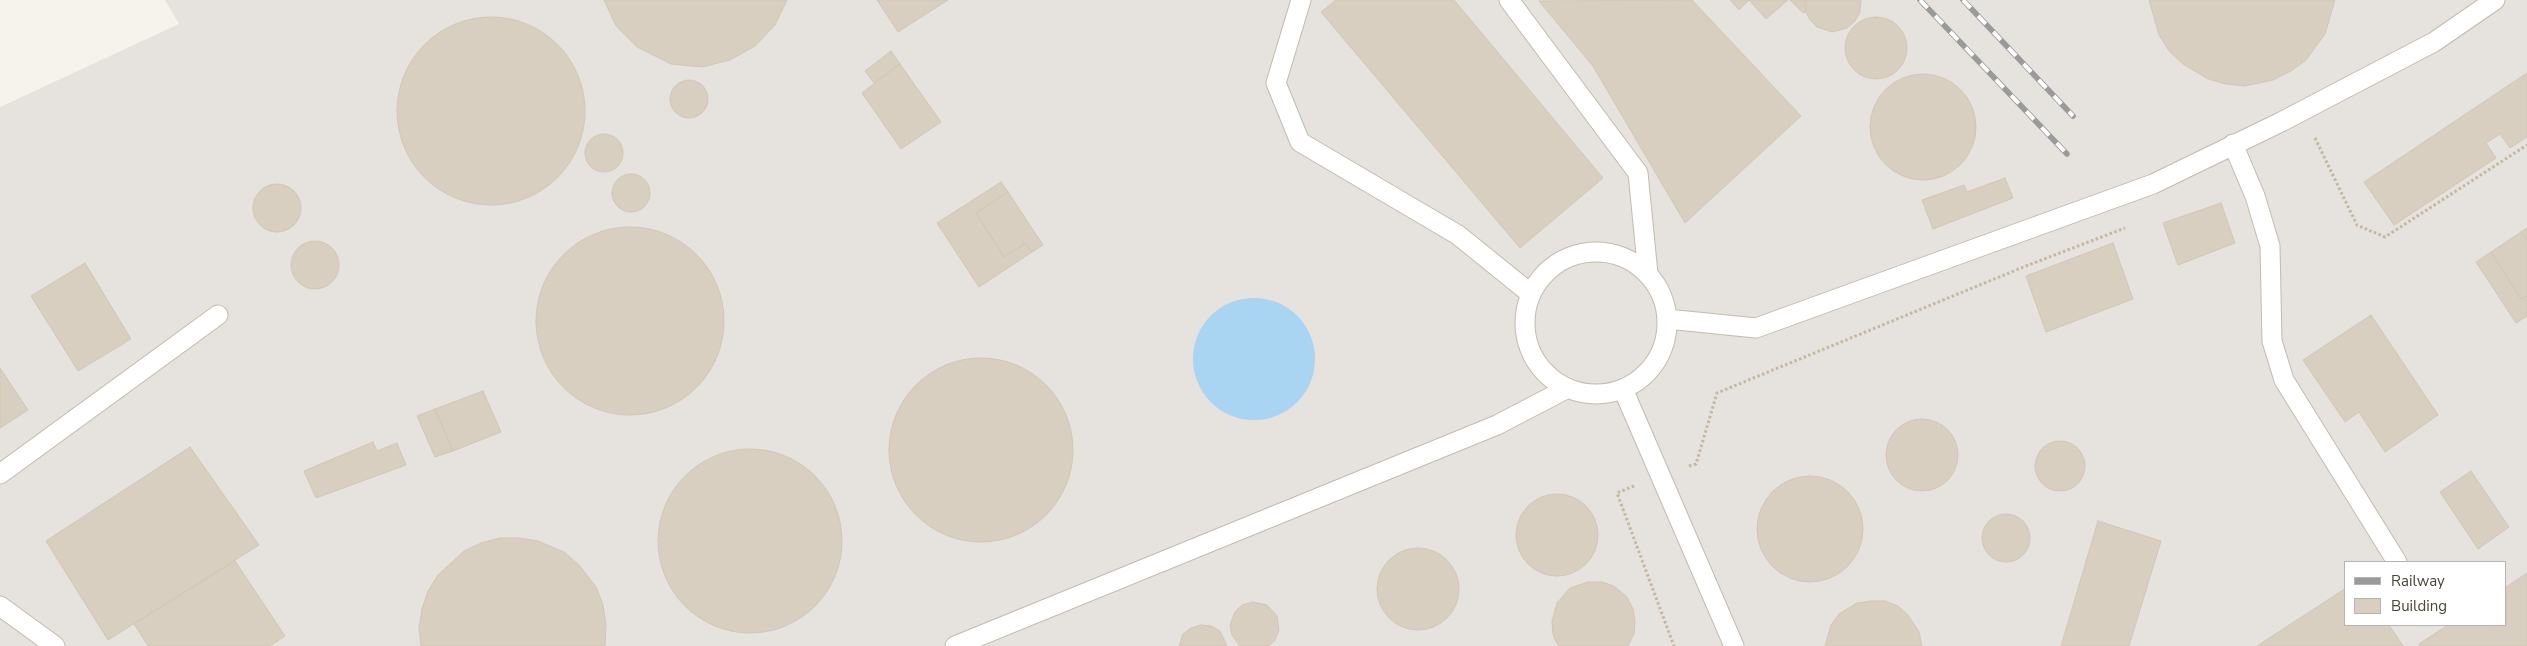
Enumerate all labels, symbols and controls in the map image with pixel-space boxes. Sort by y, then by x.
legend [2344,561,2507,626]
text: Railway [2391,571,2445,591]
text: Building [2391,596,2447,616]

